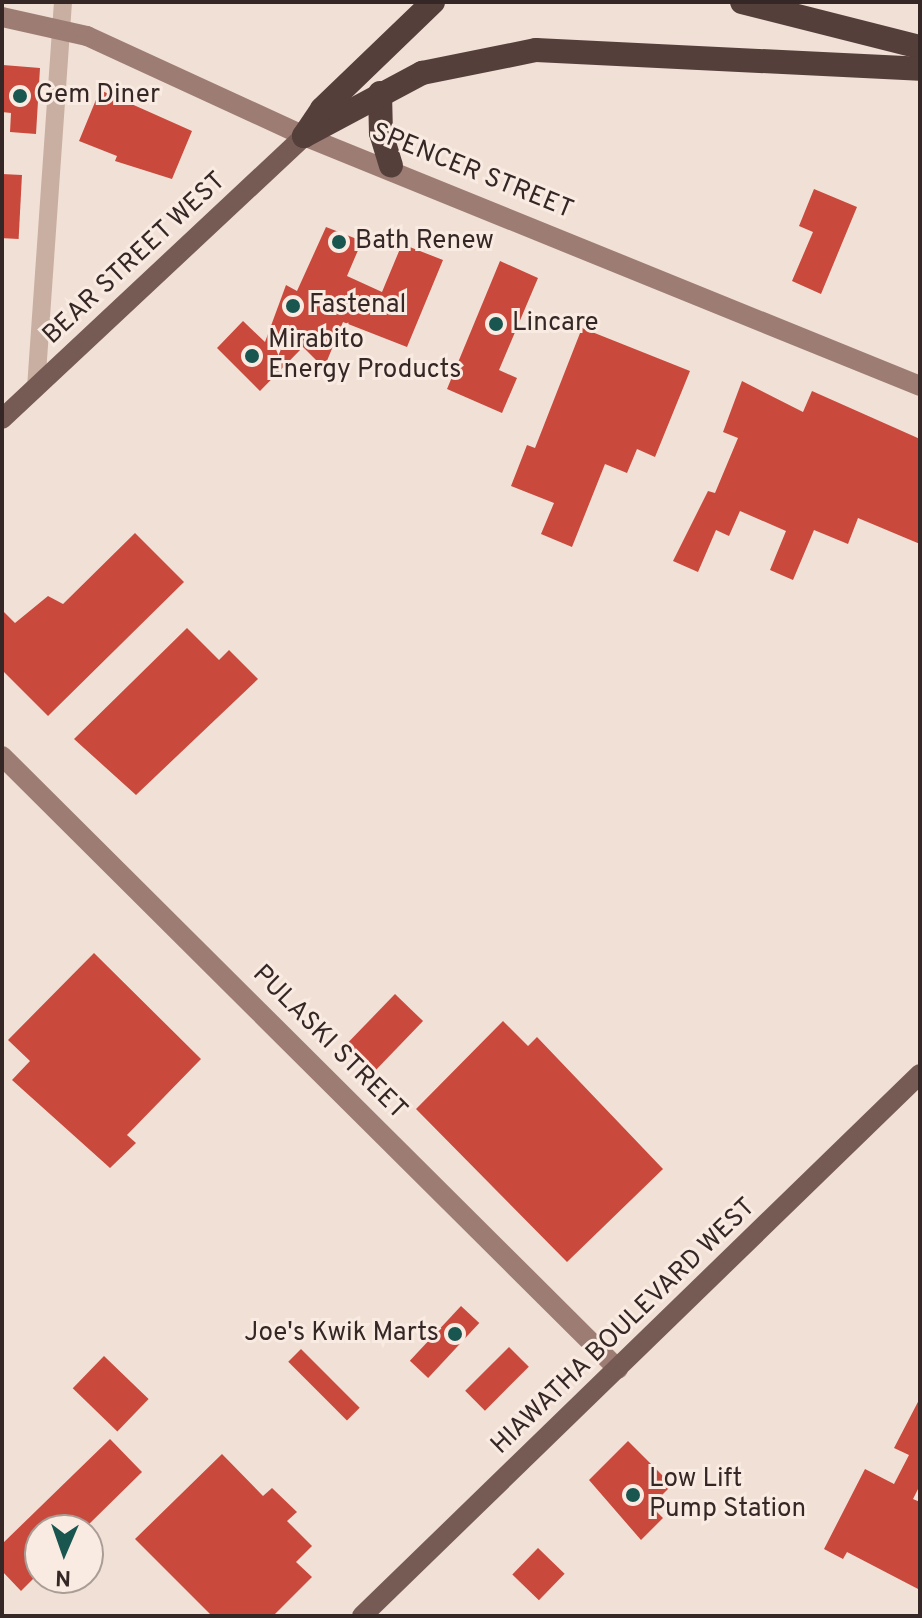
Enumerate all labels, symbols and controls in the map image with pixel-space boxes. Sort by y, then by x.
place label: Gem Diner [36,80,160,112]
marker: Gem Diner [11,87,29,105]
street label: SPENCER STREET [367,117,577,227]
street label: BEAR STREET WEST [37,166,233,352]
place label: Bath Renew [355,226,494,258]
marker: Bath Renew [330,233,348,251]
place label: Fastenal [309,290,406,322]
marker: Fastenal [284,297,302,315]
place label: Lincare [512,308,598,340]
marker: Lincare [487,315,505,333]
place label: Mirabito Energy Products [268,325,461,386]
marker: Mirabito Energy Products [243,347,261,365]
street label: PULASKI STREET [245,959,413,1127]
street label: HIAWATHA BOULEVARD WEST [485,1192,763,1462]
place label: Joe's Kwik Marts [244,1318,439,1350]
marker: Joe's Kwik Marts [446,1325,464,1343]
place label: Low Lift Pump Station [649,1464,806,1526]
marker: Low Lift Pump Station [624,1486,642,1504]
north arrow [24,1514,104,1594]
text: N [55,1563,72,1590]

